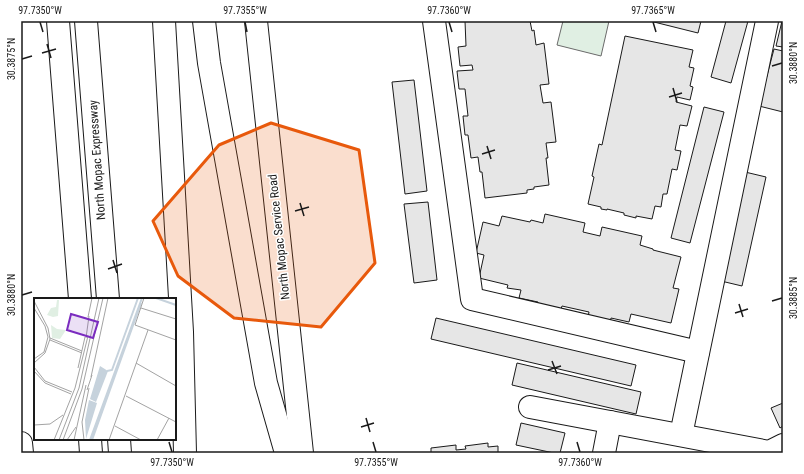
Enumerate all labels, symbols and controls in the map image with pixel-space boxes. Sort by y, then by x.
text: 97.7350°W [18,5,62,16]
text: 97.7355°W [223,5,267,16]
text: 97.7360°W [427,5,471,16]
text: 97.7365°W [631,5,675,16]
text: 30.3875°N [6,38,17,80]
text: 30.3880°N [788,42,799,84]
street label: North Mopac Expressway [86,100,108,220]
street label: North Mopac Service Road [265,174,293,300]
text: 30.3880°N [6,274,17,316]
text: 30.3885°N [788,277,799,319]
inset map [34,298,176,440]
text: 97.7350°W [150,457,194,468]
text: 97.7355°W [354,457,398,468]
text: 97.7360°W [558,457,602,468]

